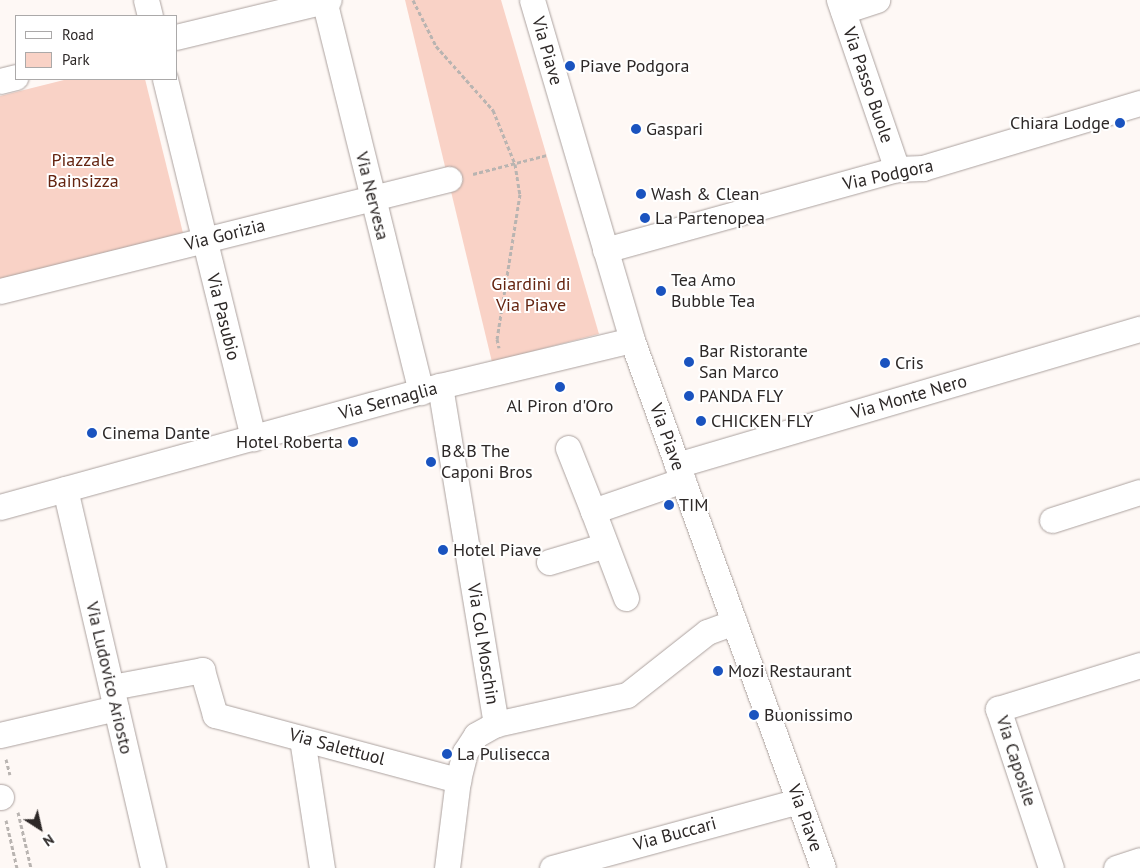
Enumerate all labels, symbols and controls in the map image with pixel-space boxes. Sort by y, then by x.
street label: Via Piave [527,14,567,88]
legend [15,15,178,80]
street label: Via Passo Buole [838,24,898,146]
text: Road [62,25,94,44]
text: Park [62,50,90,69]
place label: Piave Podgora [580,55,689,77]
marker: Piave Podgora [564,60,576,72]
place label: Chiara Lodge [1010,112,1110,134]
marker: Chiara Lodge [1114,117,1126,129]
place label: Gaspari [646,118,703,140]
marker: Gaspari [630,123,642,135]
park label: Piazzale Bainsizza [47,150,119,192]
street label: Via Nervesa [351,150,393,242]
street label: Via Podgora [841,155,935,195]
place label: Wash & Clean [651,183,759,205]
marker: Wash & Clean [635,188,647,200]
place label: La Partenopea [655,207,765,229]
marker: La Partenopea [639,212,651,224]
street label: Via Gorizia [183,215,267,255]
place label: Tea Amo Bubble Tea [671,270,756,312]
street label: Via Pasubio [202,271,244,363]
park label: Giardini di Via Piave [491,274,571,316]
marker: Tea Amo Bubble Tea [655,285,667,297]
place label: Bar Ristorante San Marco [699,341,808,384]
place label: Cris [895,352,923,374]
marker: Bar Ristorante San Marco [683,356,695,368]
marker: Cris [879,357,891,369]
street label: Via Monte Nero [849,370,969,424]
street label: Via Sernaglia [336,377,440,425]
marker: Al Piron d'Oro [554,381,566,393]
place label: PANDA FLY [699,385,784,407]
marker: PANDA FLY [683,390,695,402]
place label: Al Piron d'Oro [507,395,613,417]
street label: Via Piave [645,400,689,474]
place label: CHICKEN FLY [711,410,813,432]
marker: CHICKEN FLY [695,415,707,427]
place label: Cinema Dante [102,422,210,444]
marker: Cinema Dante [86,427,98,439]
place label: Hotel Roberta [236,431,343,453]
marker: Hotel Roberta [347,436,359,448]
place label: B&B The Caponi Bros [441,441,533,484]
marker: B&B The Caponi Bros [425,456,437,468]
place label: TIM [679,494,708,516]
marker: TIM [663,499,675,511]
place label: Hotel Piave [453,539,541,561]
marker: Hotel Piave [437,544,449,556]
street label: Via Col Moschin [463,582,503,706]
street label: Via Ludovico Ariosto [81,599,137,757]
place label: Mozi Restaurant [728,660,852,682]
marker: Mozi Restaurant [712,665,724,677]
place label: Buonissimo [764,704,853,726]
marker: Buonissimo [748,709,760,721]
street label: Via Caposile [991,713,1041,809]
street label: Via Salettuol [287,724,387,770]
place label: La Pulisecca [457,743,550,765]
marker: La Pulisecca [441,748,453,760]
street label: Via Piave [783,781,827,855]
north arrow [15,803,65,853]
street label: Via Buccari [631,813,719,855]
text: N [40,830,58,850]

